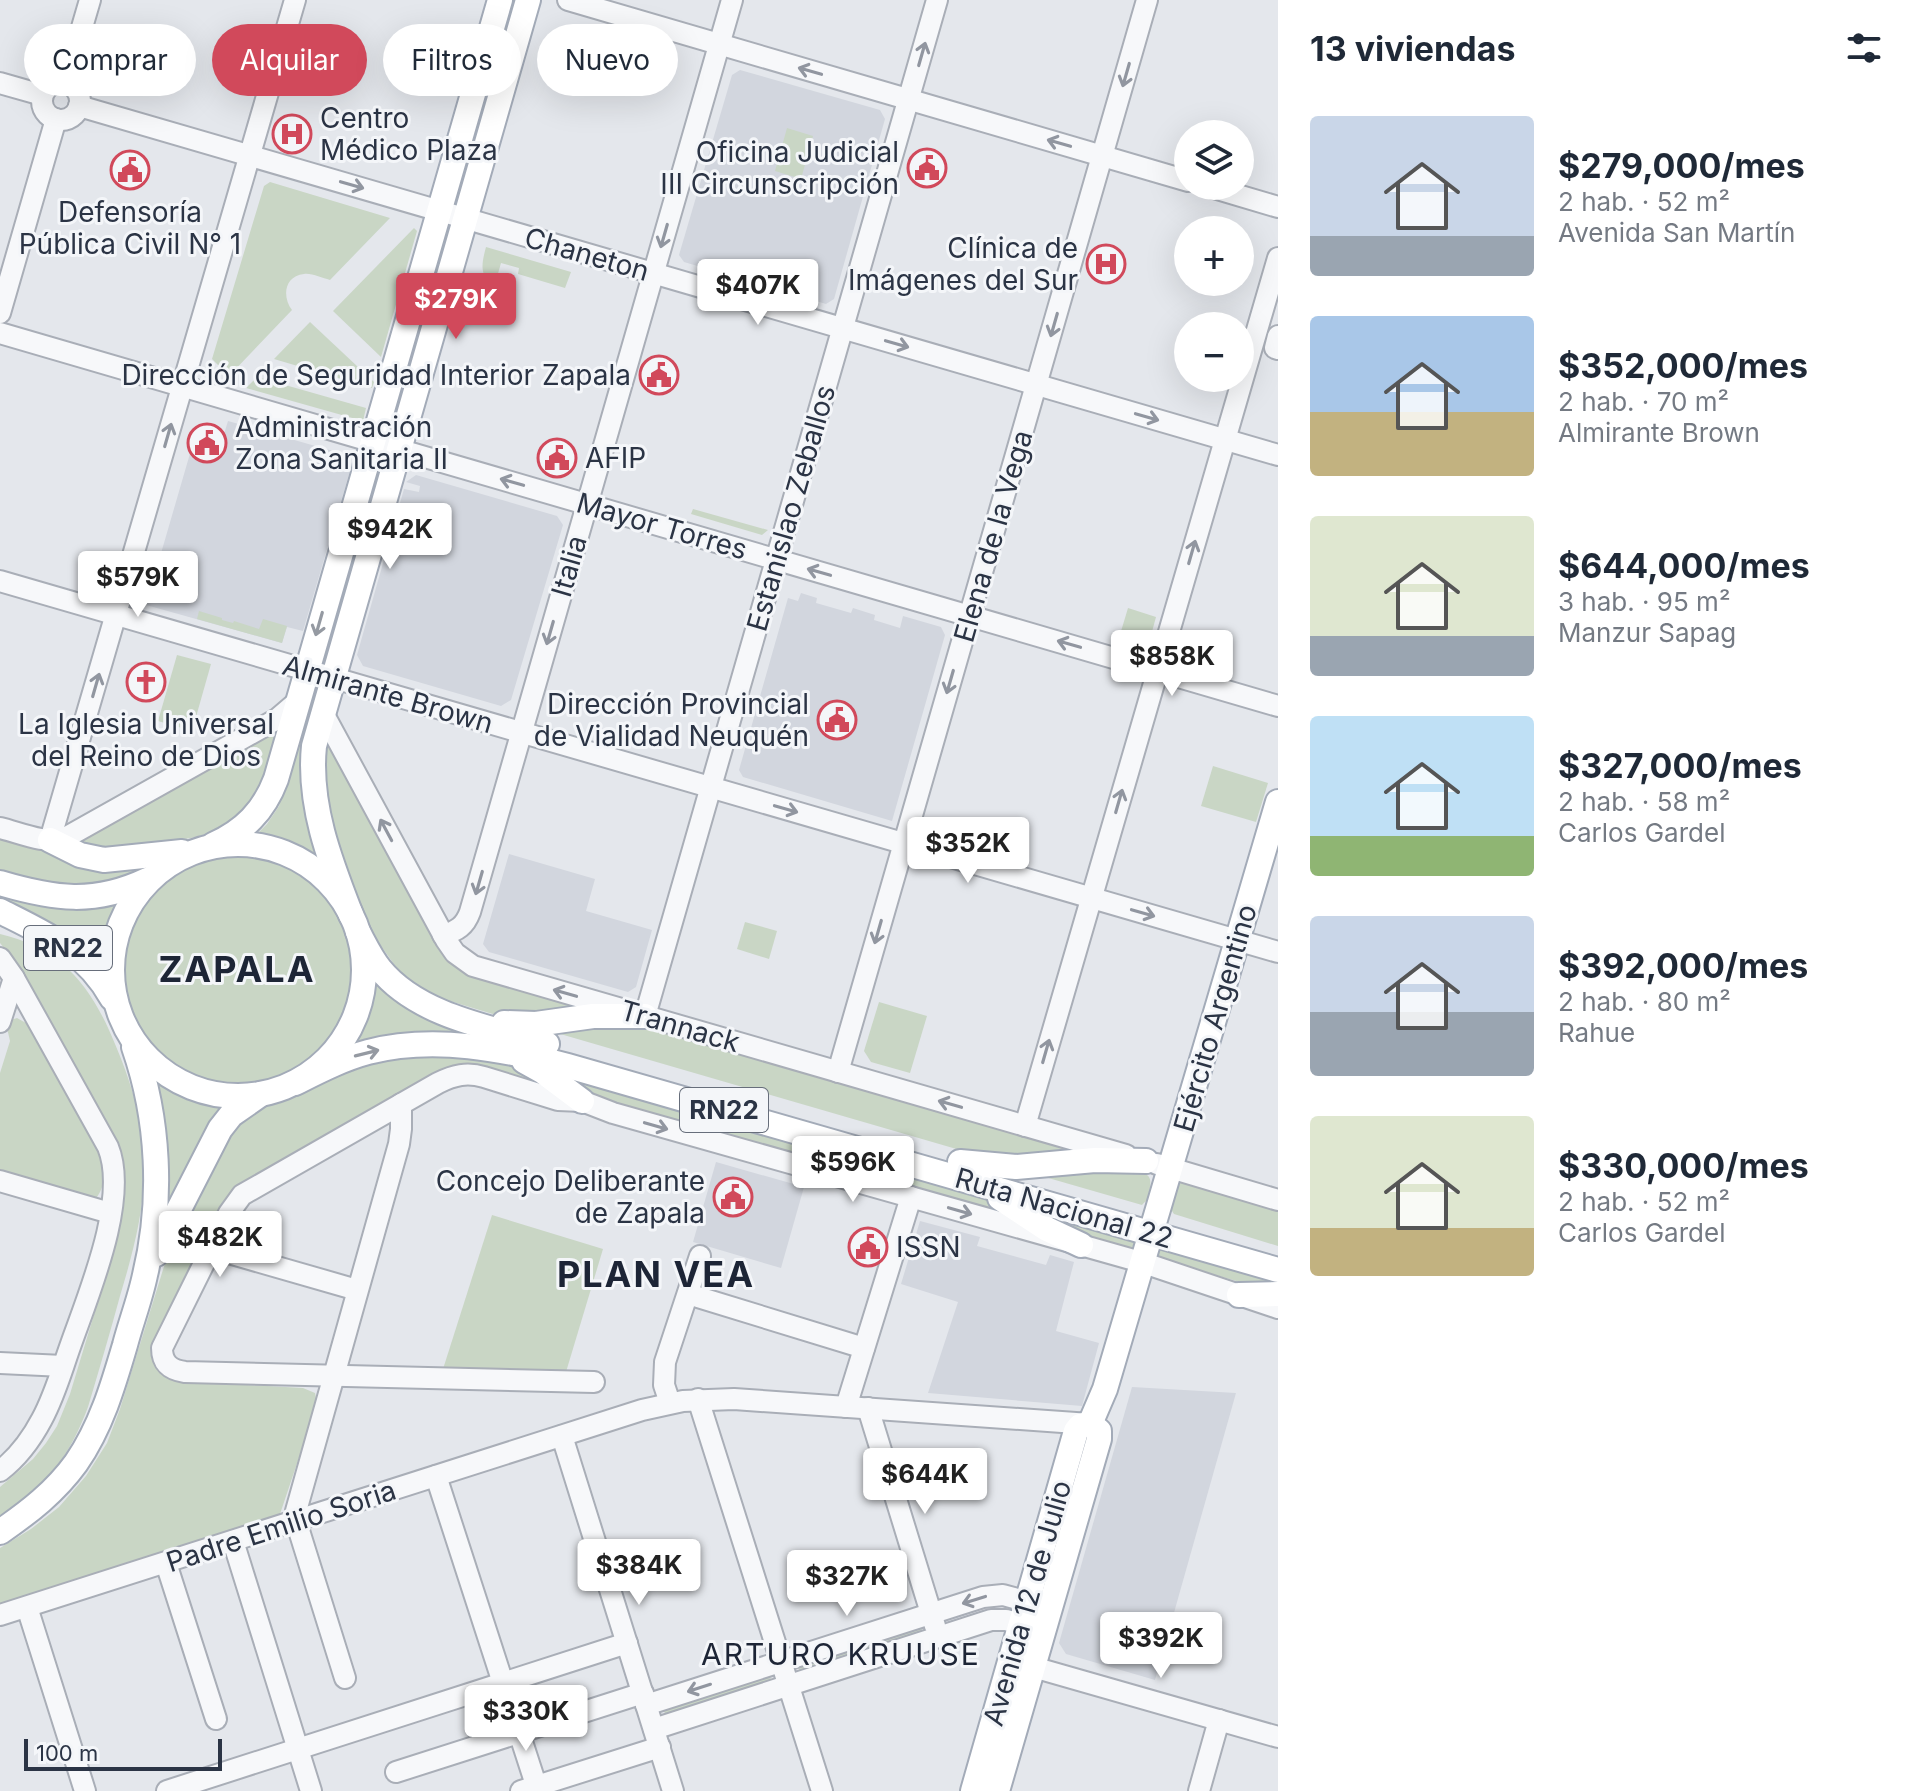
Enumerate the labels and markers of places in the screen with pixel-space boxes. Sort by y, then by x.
place label: Centro Médico Plaza [320,101,498,167]
hospital icon: Centro Médico Plaza [271,113,313,155]
place label: Oficina Judicial III Circunscripción [660,135,899,201]
public building icon: Oficina Judicial III Circunscripción [906,147,948,189]
public building icon: Defensoría Pública Civil N° 1 [109,149,151,191]
place label: Defensoría Pública Civil N° 1 [19,195,241,261]
place label: Clínica de Imágenes del Sur [848,231,1078,297]
hospital icon: Clínica de Imágenes del Sur [1085,243,1127,285]
pin: $407K [702,259,814,327]
pin: $279K [400,273,512,341]
public building icon: Dirección de Seguridad Interior Zapala [638,354,680,396]
place label: Dirección de Seguridad Interior Zapala [121,358,631,392]
place label: Administración Zona Sanitaria II [235,410,448,476]
public building icon: Administración Zona Sanitaria II [186,422,228,464]
public building icon: AFIP [536,437,578,479]
place label: AFIP [585,441,646,475]
pin: $942K [334,503,446,571]
pin: $579K [82,551,194,619]
pin: $858K [1116,630,1228,698]
church icon: La Iglesia Universal del Reino de Dios [125,661,167,703]
place label: Dirección Provincial de Vialidad Neuquén [534,687,809,753]
public building icon: Dirección Provincial de Vialidad Neuquén [816,699,858,741]
place label: La Iglesia Universal del Reino de Dios [18,707,274,773]
pin: $352K [912,817,1024,885]
pin: $596K [797,1136,909,1204]
place label: Concejo Deliberante de Zapala [436,1164,705,1230]
public building icon: Concejo Deliberante de Zapala [712,1176,754,1218]
pin: $482K [164,1211,276,1279]
public building icon: ISSN [847,1226,889,1268]
place label: ISSN [896,1230,961,1264]
pin: $644K [869,1448,981,1516]
pin: $384K [583,1539,695,1607]
pin: $327K [791,1550,903,1618]
pin: $392K [1105,1612,1217,1680]
pin: $330K [470,1685,582,1753]

